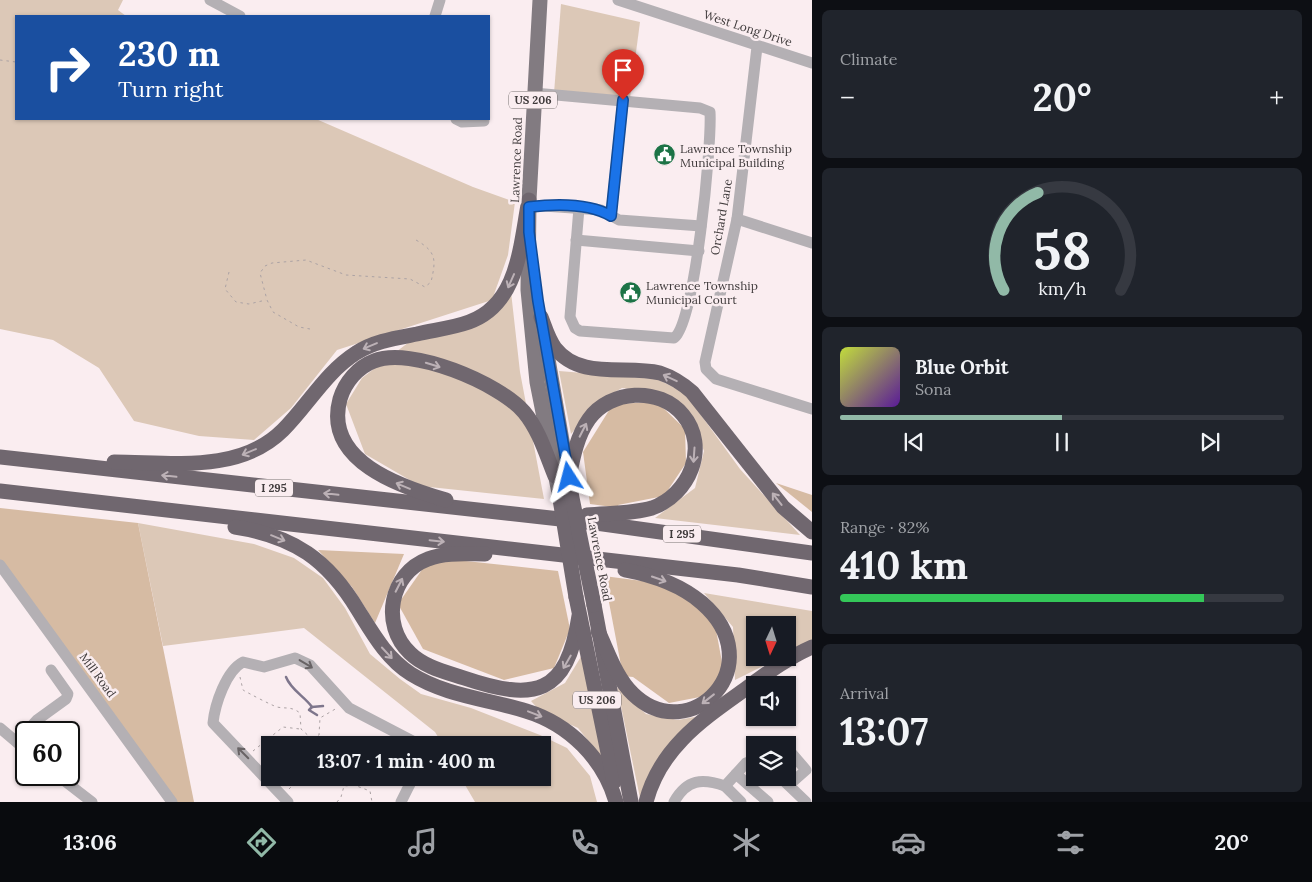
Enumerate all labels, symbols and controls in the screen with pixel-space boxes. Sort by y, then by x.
street label: West Long Drive [702,7,795,50]
text: 230 m [118,31,220,76]
icon: right [35,35,100,100]
pin [602,49,644,100]
text: Climate [840,49,897,69]
icon: arrive [609,56,637,84]
text: 20° [1033,73,1091,121]
text: Turn right [118,75,223,103]
text: − [840,80,855,116]
text: + [1269,80,1284,116]
road number: US 206 [509,92,557,108]
street label: Lawrence Road [507,117,525,203]
place label: Lawrence Township Municipal Building [680,141,792,170]
public building icon: Lawrence Township Municipal Building [652,143,676,167]
street label: Orchard Lane [707,177,735,256]
text: 58 [1033,217,1091,283]
one-way arrow [505,274,515,289]
text: km/h [1038,277,1086,300]
place label: Lawrence Township Municipal Court [646,278,758,307]
public building icon: Lawrence Township Municipal Court [618,280,642,304]
one-way arrow [362,342,378,351]
text: Blue Orbit [915,355,1009,379]
one-way arrow [425,360,441,370]
one-way arrow [663,372,678,382]
text: Sona [915,379,951,399]
one-way arrow [578,423,588,438]
icon: previous [900,428,928,456]
icon: pause [1048,428,1076,456]
icon: next [1196,428,1224,456]
one-way arrow [689,446,698,462]
one-way arrow [242,448,257,458]
position arrow [542,450,594,502]
one-way arrow [161,471,177,481]
road number: I 295 [255,479,293,496]
one-way arrow [396,481,411,490]
one-way arrow [323,489,339,499]
one-way arrow [771,493,782,506]
street label: Lawrence Road [584,516,616,602]
text: Range · 82% [840,517,929,537]
road number: I 295 [663,526,701,542]
one-way arrow [270,533,285,543]
one-way arrow [429,536,445,546]
text: 410 km [840,541,968,589]
one-way arrow [650,575,666,585]
one-way arrow [395,578,404,593]
north arrow [746,616,796,666]
map controls [746,616,796,786]
one-way arrow [382,646,393,659]
street label: Mill Road [77,650,119,700]
one-way arrow [561,655,571,669]
one-way arrow [298,660,312,670]
button: sound [746,676,796,726]
text: Arrival [840,683,889,703]
road number: US 206 [573,692,621,708]
one-way arrow [702,693,715,704]
text: 13:07 [840,707,928,755]
one-way arrow [527,710,542,719]
speed limit sign: 60 [15,721,80,786]
button: layers [746,736,796,786]
one-way arrow [237,747,249,760]
text: 13:07 · 1 min · 400 m [317,749,495,773]
icon: directions [244,825,279,860]
icon: music [405,825,440,860]
icon: phone [567,825,602,860]
icon: climate [729,825,764,860]
icon: car [891,825,926,860]
icon: filters [1053,825,1088,860]
text: 13:06 [63,828,117,856]
text: 20° [1214,828,1249,856]

